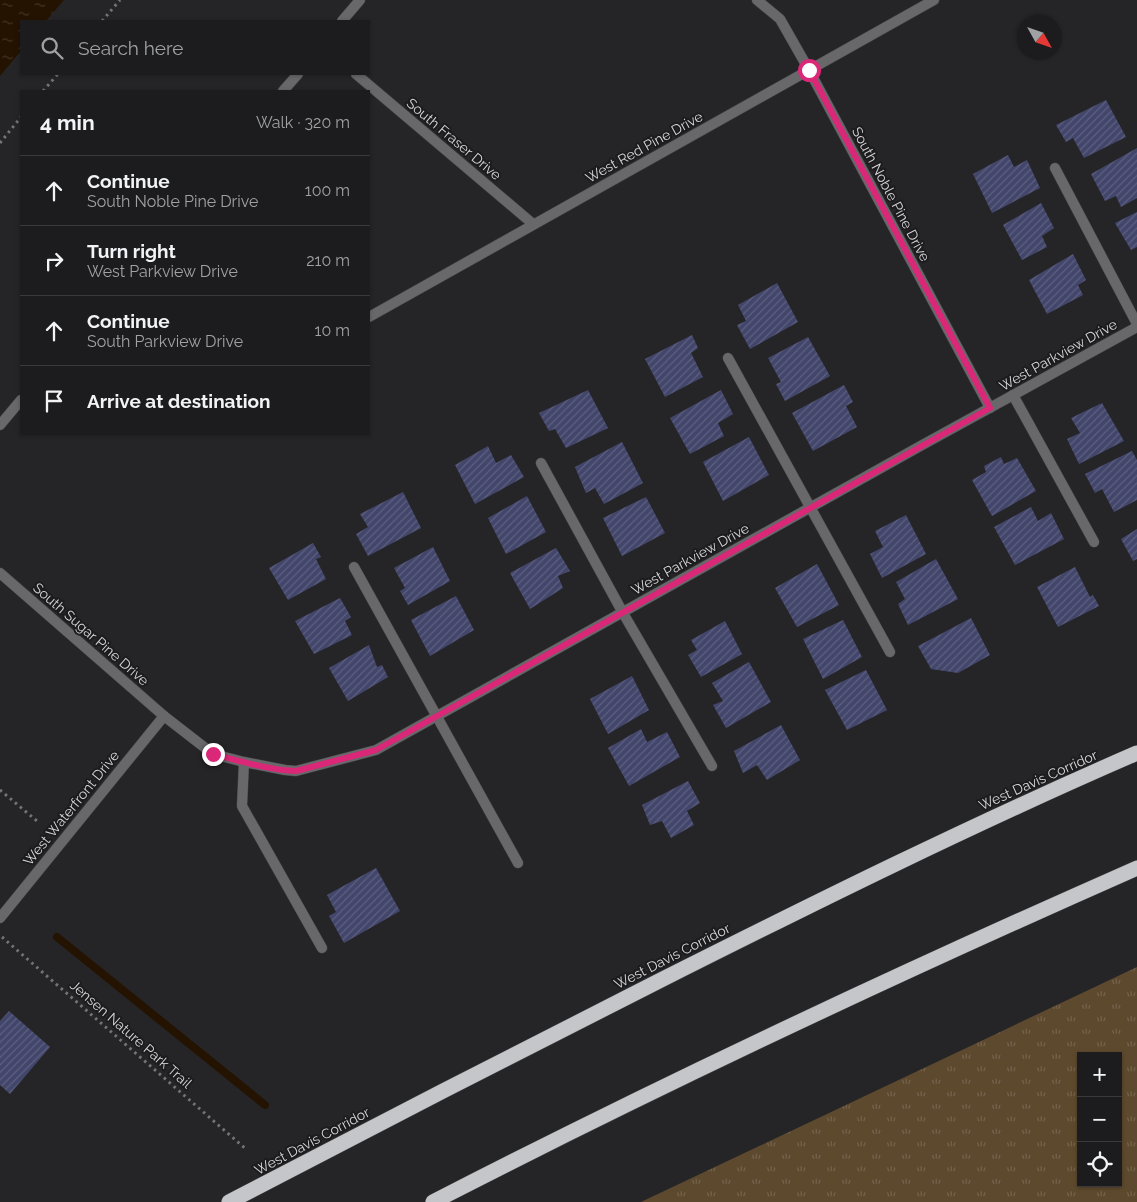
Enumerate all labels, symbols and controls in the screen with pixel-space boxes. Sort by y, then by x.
north arrow [1017,15,1062,60]
search box [20,20,370,75]
icon: search [38,34,66,62]
text: Search here [78,37,184,59]
route start [798,59,821,82]
street label: South Fraser Drive [404,95,504,183]
street label: West Red Pine Drive [583,108,705,186]
text: 4 min [40,110,95,135]
text: Walk · 320 m [256,113,350,132]
street label: South Noble Pine Drive [849,124,933,264]
text: Continue [87,170,170,192]
icon: ahead [40,177,68,205]
text: 100 m [305,181,350,200]
text: South Noble Pine Drive [87,192,258,211]
text: Turn right [87,240,176,262]
icon: right [40,247,68,275]
text: 210 m [306,251,350,270]
text: West Parkview Drive [87,262,238,281]
text: Continue [87,310,170,332]
street label: West Parkview Drive [996,316,1120,394]
icon: ahead [40,317,68,345]
text: 10 m [315,321,350,340]
text: South Parkview Drive [87,332,243,351]
icon: arrive [40,387,68,415]
text: Arrive at destination [87,390,271,412]
street label: West Parkview Drive [628,520,752,598]
street label: South Sugar Pine Drive [30,579,152,689]
route end [202,743,225,766]
street label: West Waterfront Drive [20,747,122,869]
street label: West Davis Corridor [976,747,1100,813]
street label: West Davis Corridor [611,920,733,992]
street label: Jensen Nature Park Trail [67,977,195,1091]
map controls [1077,1052,1122,1187]
button: + [1077,1052,1122,1097]
button: − [1077,1097,1122,1142]
street label: West Davis Corridor [252,1104,372,1178]
button: locate [1077,1142,1122,1187]

